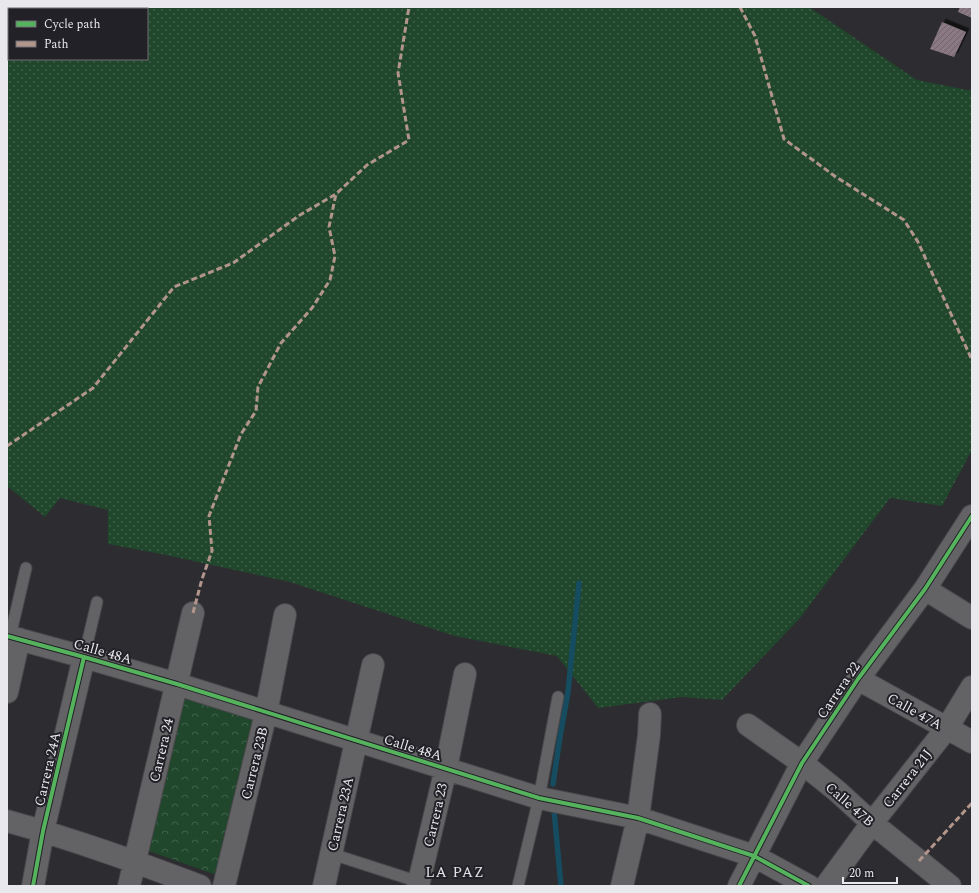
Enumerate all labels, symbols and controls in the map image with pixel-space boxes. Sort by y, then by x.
legend [8,8,148,60]
text: Cycle path [44,15,101,34]
text: Path [44,35,69,54]
street label: Calle 48A [71,633,135,670]
street label: Carrera 22 [812,657,865,723]
street label: Calle 47A [883,688,946,735]
street label: Carrera 24 [144,716,179,784]
street label: Carrera 23B [235,725,274,802]
street label: Calle 48A [381,729,445,766]
street label: Carrera 24A [29,730,66,808]
street label: Carrera 21J [877,744,937,813]
street label: Carrera 23A [322,775,359,853]
street label: Calle 47B [821,777,879,832]
street label: Carrera 23 [418,781,453,849]
scale bar [843,859,897,885]
district label: LA PAZ [425,861,485,884]
text: 20 m [849,864,874,883]

